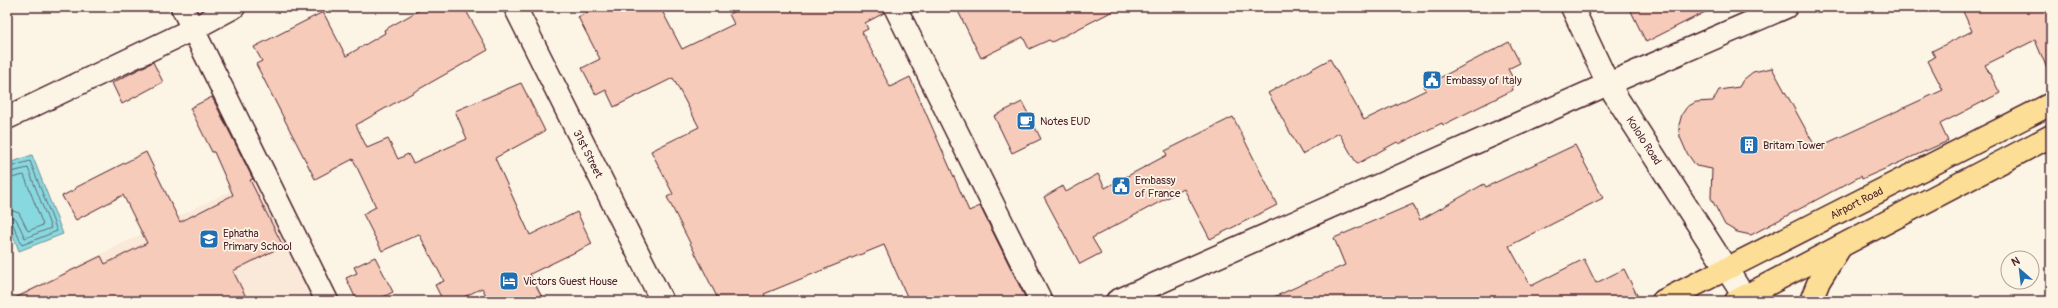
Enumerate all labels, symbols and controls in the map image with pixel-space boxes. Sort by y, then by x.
public building icon: Embassy of Italy [1421,69,1443,91]
place label: Embassy of Italy [1446,74,1522,87]
cafe icon: Notes EUD [1015,110,1037,132]
street label: Kololo Road [1624,114,1664,167]
place label: Notes EUD [1040,115,1091,128]
street label: 31st Street [571,127,606,180]
building icon: Britam Tower [1738,134,1760,156]
place label: Britam Tower [1763,139,1825,152]
place label: Embassy of France [1135,174,1181,200]
public building icon: Embassy of France [1110,175,1132,197]
street label: Airport Road [1828,184,1885,222]
place label: Ephatha Primary School [223,227,292,253]
school or university icon: Ephatha Primary School [198,228,220,250]
north arrow [2000,250,2040,290]
text: N [2009,254,2022,269]
hotel icon: Victors Guest House [498,270,520,292]
place label: Victors Guest House [523,275,618,288]

